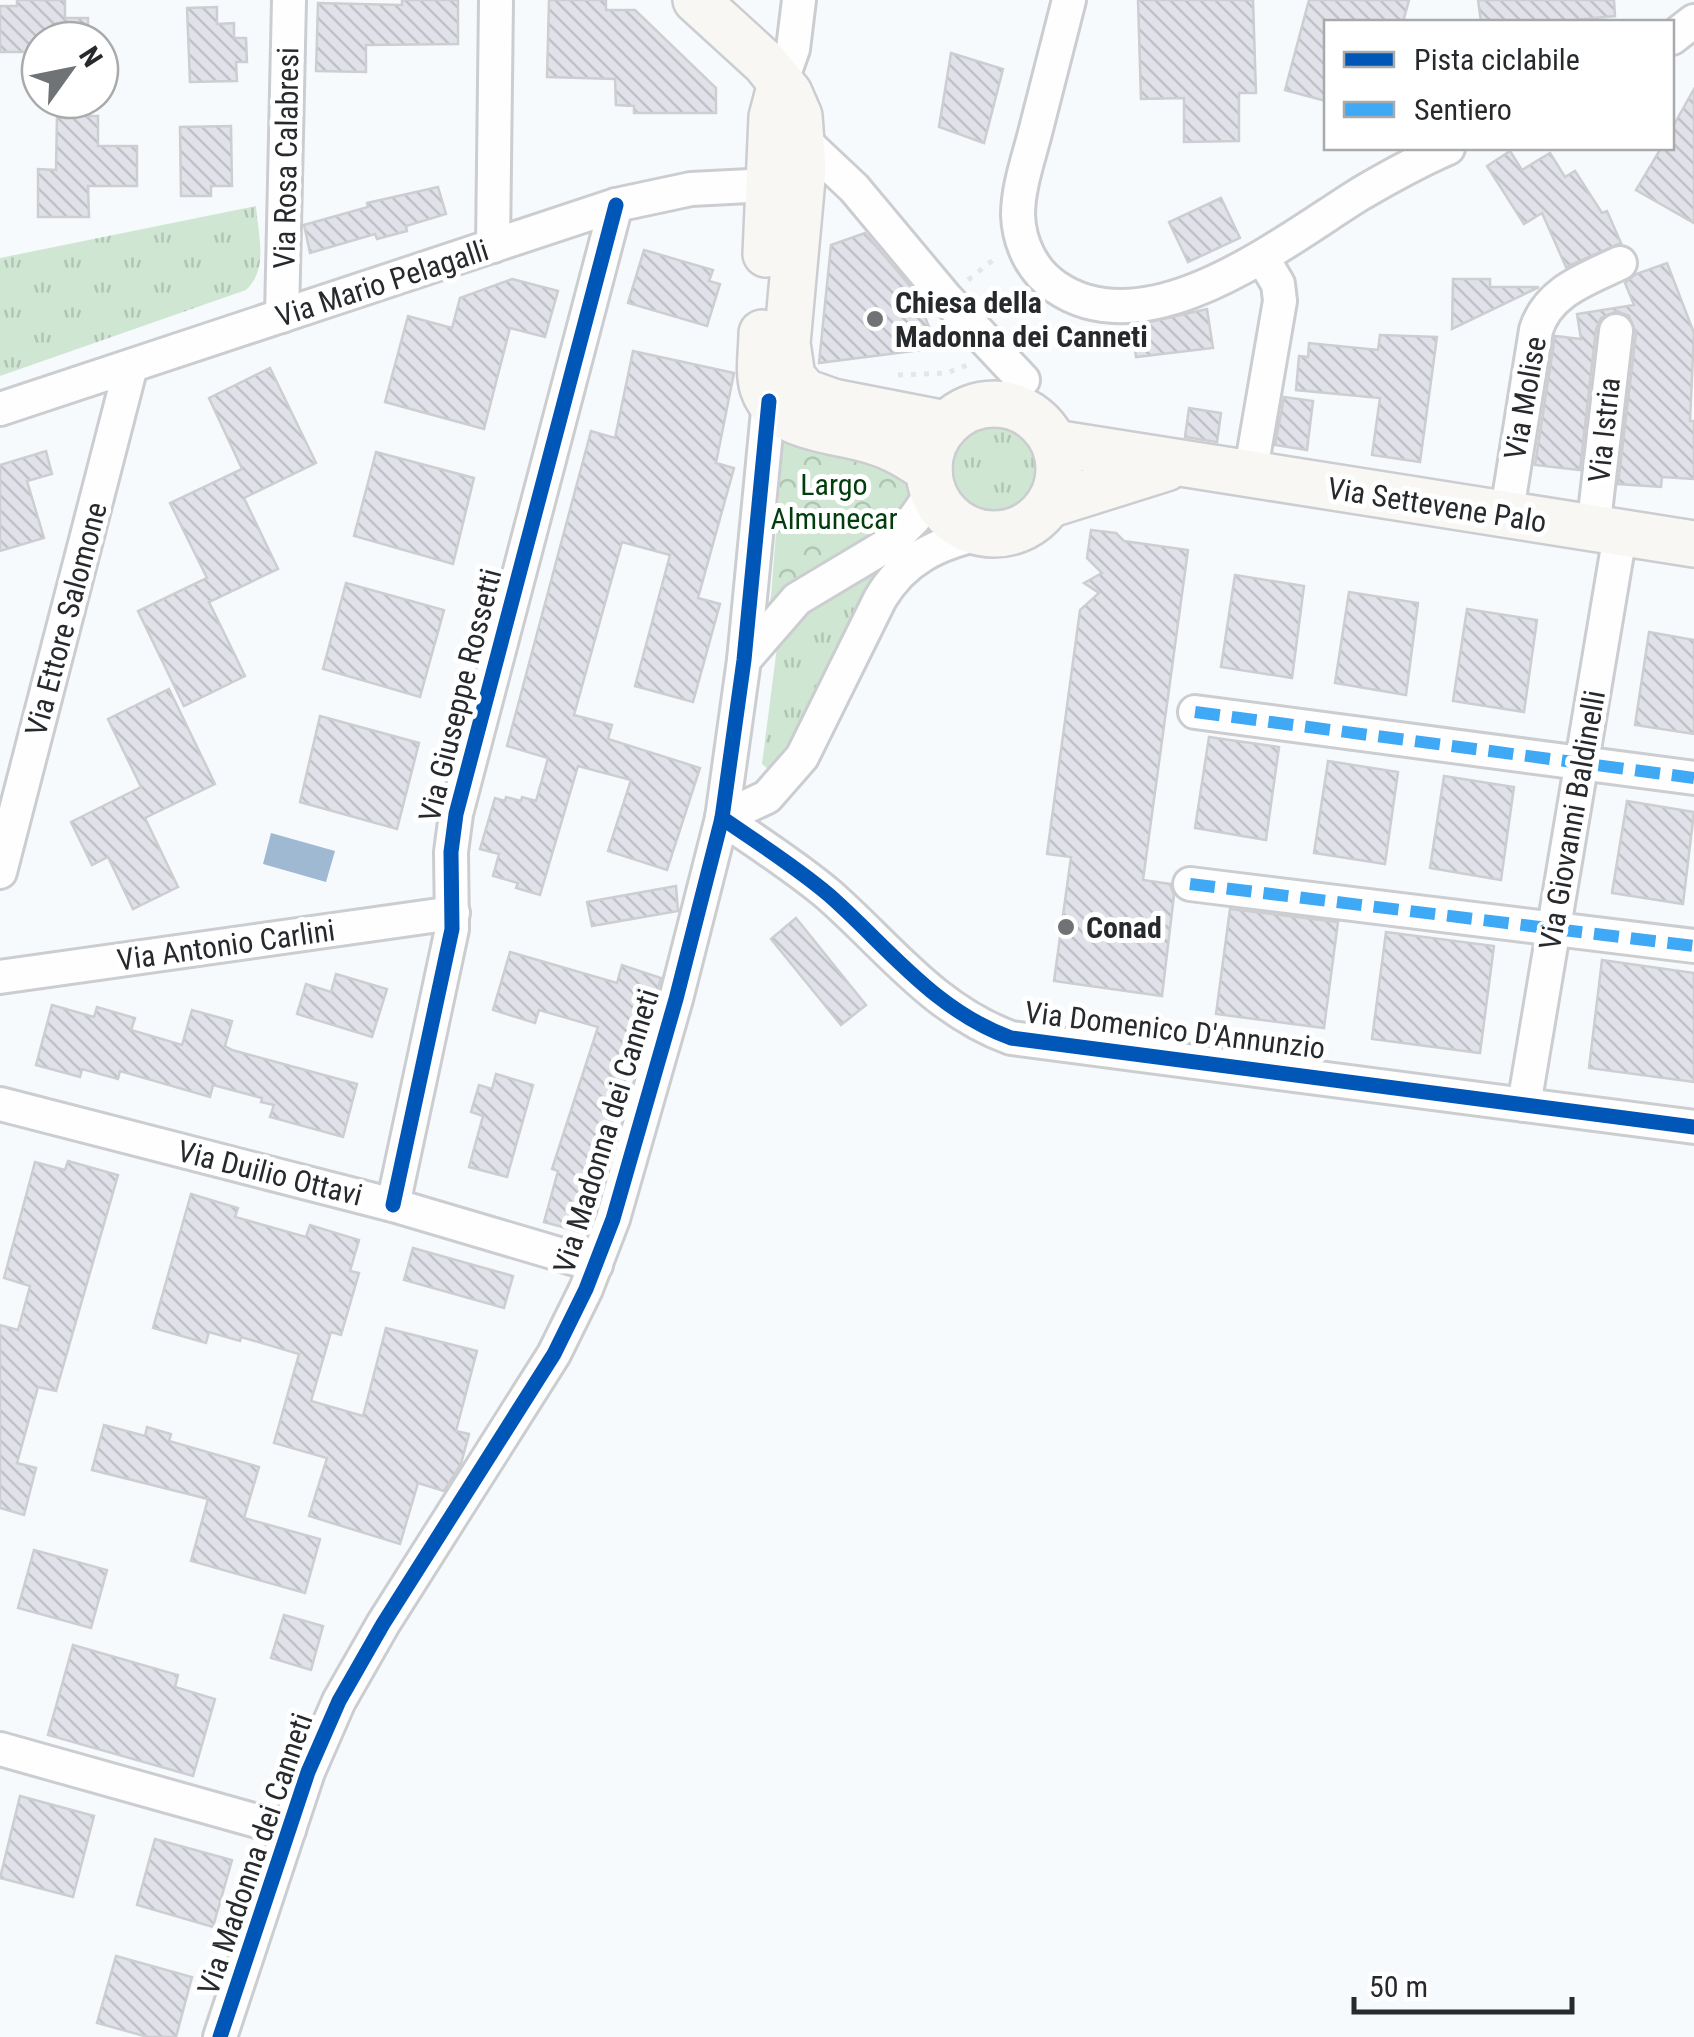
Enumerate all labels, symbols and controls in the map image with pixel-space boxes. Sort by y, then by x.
north arrow [20,20,120,120]
legend [1324,20,1674,150]
text: N [72,40,109,73]
text: Pista ciclabile [1414,42,1580,77]
street label: Via Rosa Calabresi [267,47,305,269]
text: Sentiero [1414,92,1512,127]
street label: Via Mario Pelagalli [271,232,493,334]
place label: Chiesa della Madonna dei Canneti [895,285,1148,354]
marker: Chiesa della Madonna dei Canneti [864,308,886,330]
street label: Via Molise [1497,334,1553,462]
street label: Via Istria [1581,376,1627,484]
park label: Largo Almunecar [770,467,898,536]
street label: Via Settevene Palo [1325,470,1549,540]
street label: Via Ettore Salomone [18,498,114,740]
street label: Via Giuseppe Rossetti [412,565,508,825]
street label: Via Giovanni Baldinelli [1532,688,1612,952]
place label: Conad [1086,910,1162,945]
street label: Via Antonio Carlini [115,912,337,978]
marker: Conad [1055,916,1077,938]
street label: Via Madonna dei Canneti [546,985,666,1277]
street label: Via Domenico D'Annunzio [1023,994,1327,1066]
street label: Via Duilio Ottavi [174,1133,366,1213]
street label: Via Madonna dei Canneti [190,1709,320,1999]
scale bar [1354,1952,1572,2014]
text: 50 m [1369,1969,1428,2004]

